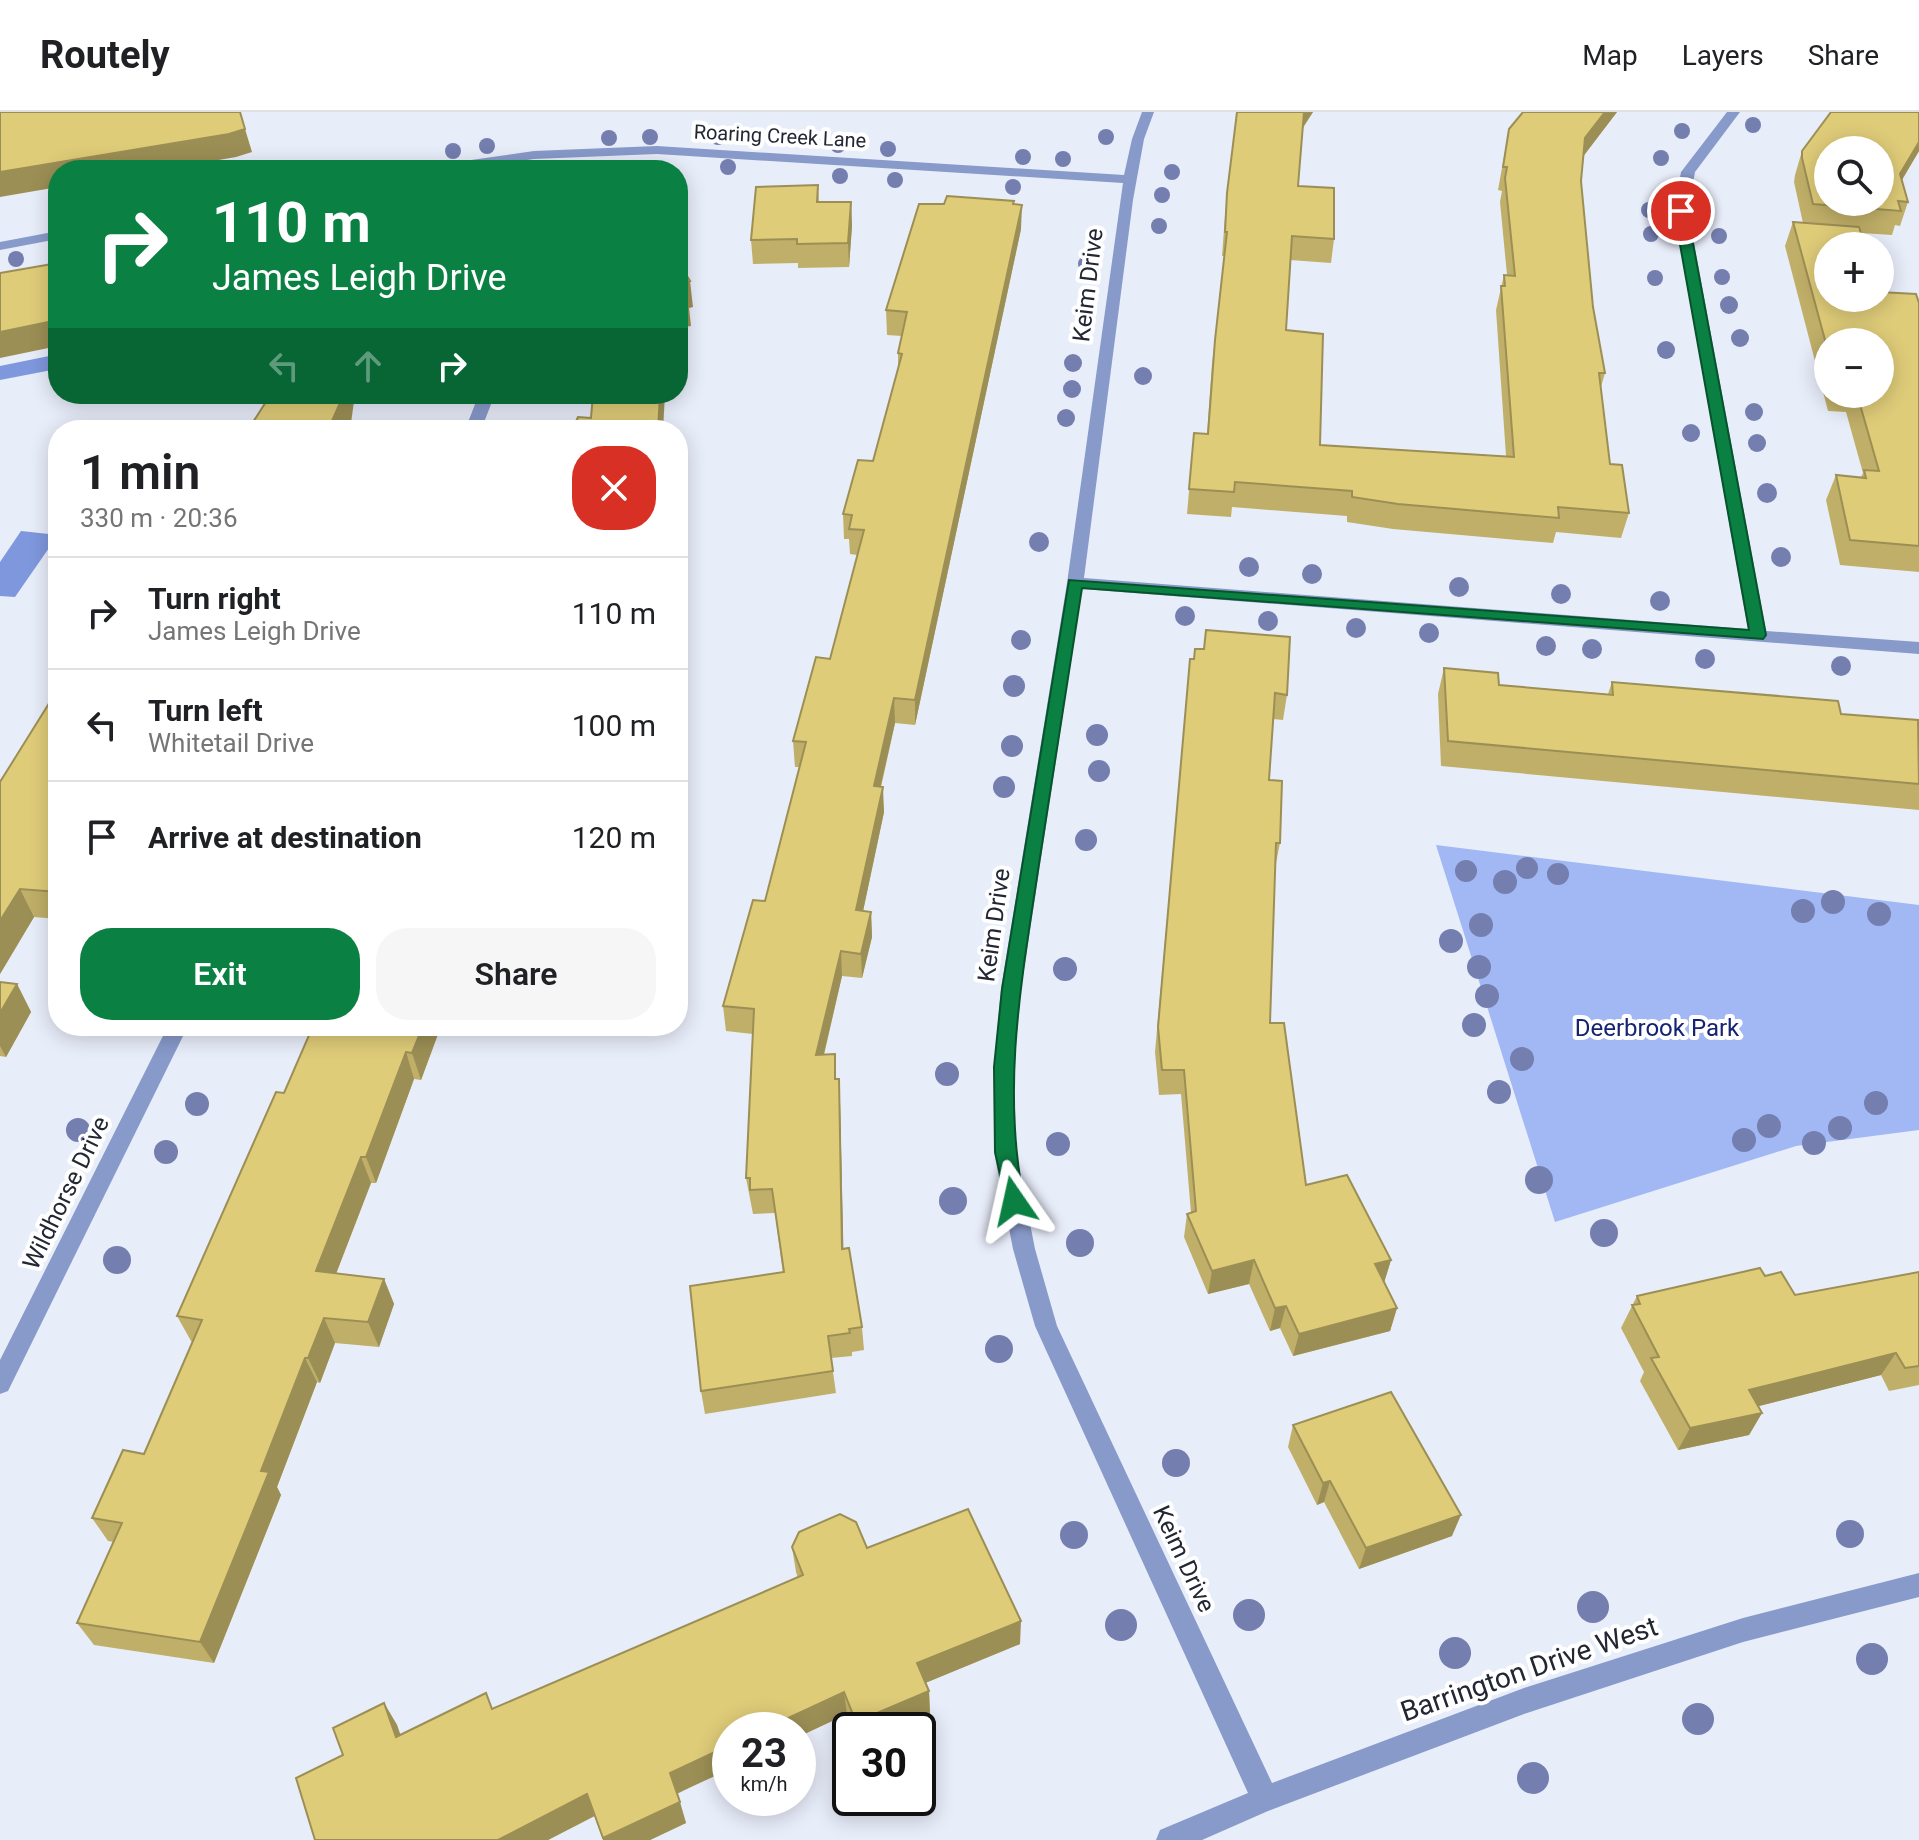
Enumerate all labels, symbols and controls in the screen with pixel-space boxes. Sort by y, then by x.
text: Routely [40,33,170,77]
text: Map [1582,39,1638,72]
text: Layers [1682,39,1764,72]
text: Share [1808,39,1879,72]
street label: Roaring Creek Lane [693,119,867,153]
map controls [1814,136,1894,408]
button: search [1814,136,1894,216]
pin [1647,177,1715,245]
icon: arrive [1659,189,1703,233]
text: 110 m [212,190,371,256]
icon: right [80,192,184,296]
street label: Keim Drive [1067,227,1109,343]
button: + [1814,232,1894,312]
text: James Leigh Drive [212,257,507,299]
button: − [1814,328,1894,408]
icon: left [262,344,306,388]
icon: ahead [346,344,390,388]
icon: right [430,344,474,388]
text: 1 min [80,444,200,501]
button: close [572,446,656,530]
text: 330 m · 20:36 [80,503,238,533]
text: Turn right [148,581,281,616]
icon: right [80,591,124,635]
text: 110 m [572,596,656,631]
text: James Leigh Drive [148,616,361,646]
text: Turn left [148,693,263,728]
icon: left [80,703,124,747]
text: 100 m [572,708,656,743]
text: Whitetail Drive [148,728,314,758]
icon: arrive [80,815,124,859]
text: Arrive at destination [148,820,422,855]
text: 120 m [572,820,656,855]
street label: Keim Drive [972,866,1016,984]
button: Exit [80,928,360,1020]
button: Share [376,928,656,1020]
park label: Deerbrook Park [1575,1014,1740,1042]
street label: Wildhorse Drive [17,1112,115,1274]
position arrow [972,1159,1056,1243]
street label: Keim Drive [1147,1501,1221,1617]
street label: Barrington Drive West [1396,1610,1662,1728]
speed limit sign: 30 [832,1712,936,1816]
text: 23 [741,1730,787,1777]
text: km/h [741,1772,787,1796]

